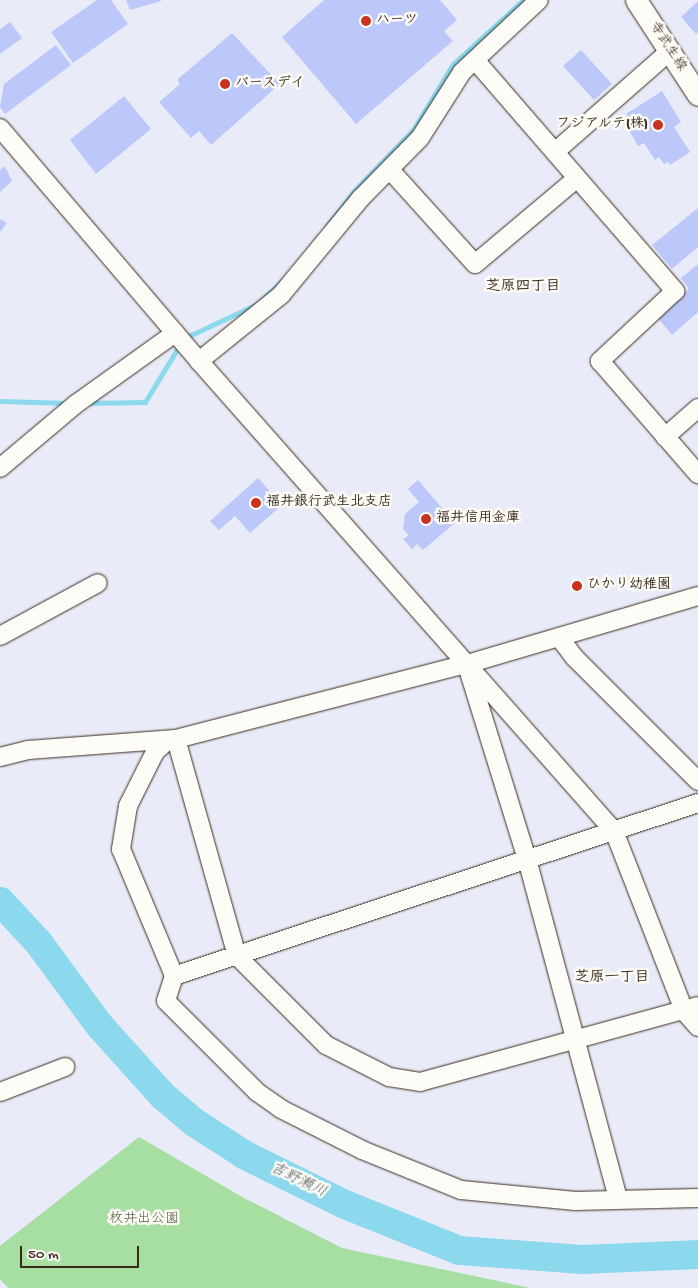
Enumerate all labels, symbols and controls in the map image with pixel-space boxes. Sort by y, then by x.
place label: ハーツ [376,13,418,29]
marker: ハーツ [360,15,372,27]
street label: 寺武生線 [645,19,689,75]
place label: バースデイ [235,76,305,92]
marker: バースデイ [219,78,231,90]
place label: フジアルテ(株) [556,117,648,133]
marker: フジアルテ(株) [652,119,664,131]
district label: 芝原四丁目 [486,279,560,297]
place label: 福井銀行武生北支店 [266,495,392,511]
marker: 福井銀行武生北支店 [250,497,262,509]
place label: 福井信用金庫 [436,511,520,527]
marker: 福井信用金庫 [420,513,432,525]
place label: ひかり幼稚園 [587,578,671,594]
marker: ひかり幼稚園 [571,580,583,592]
district label: 芝原一丁目 [575,970,649,988]
water label: 吉野瀬川 [267,1160,329,1202]
park label: 枚井出公園 [109,1212,179,1228]
scale bar [22,1236,141,1268]
text: 50 m [28,1246,59,1264]

